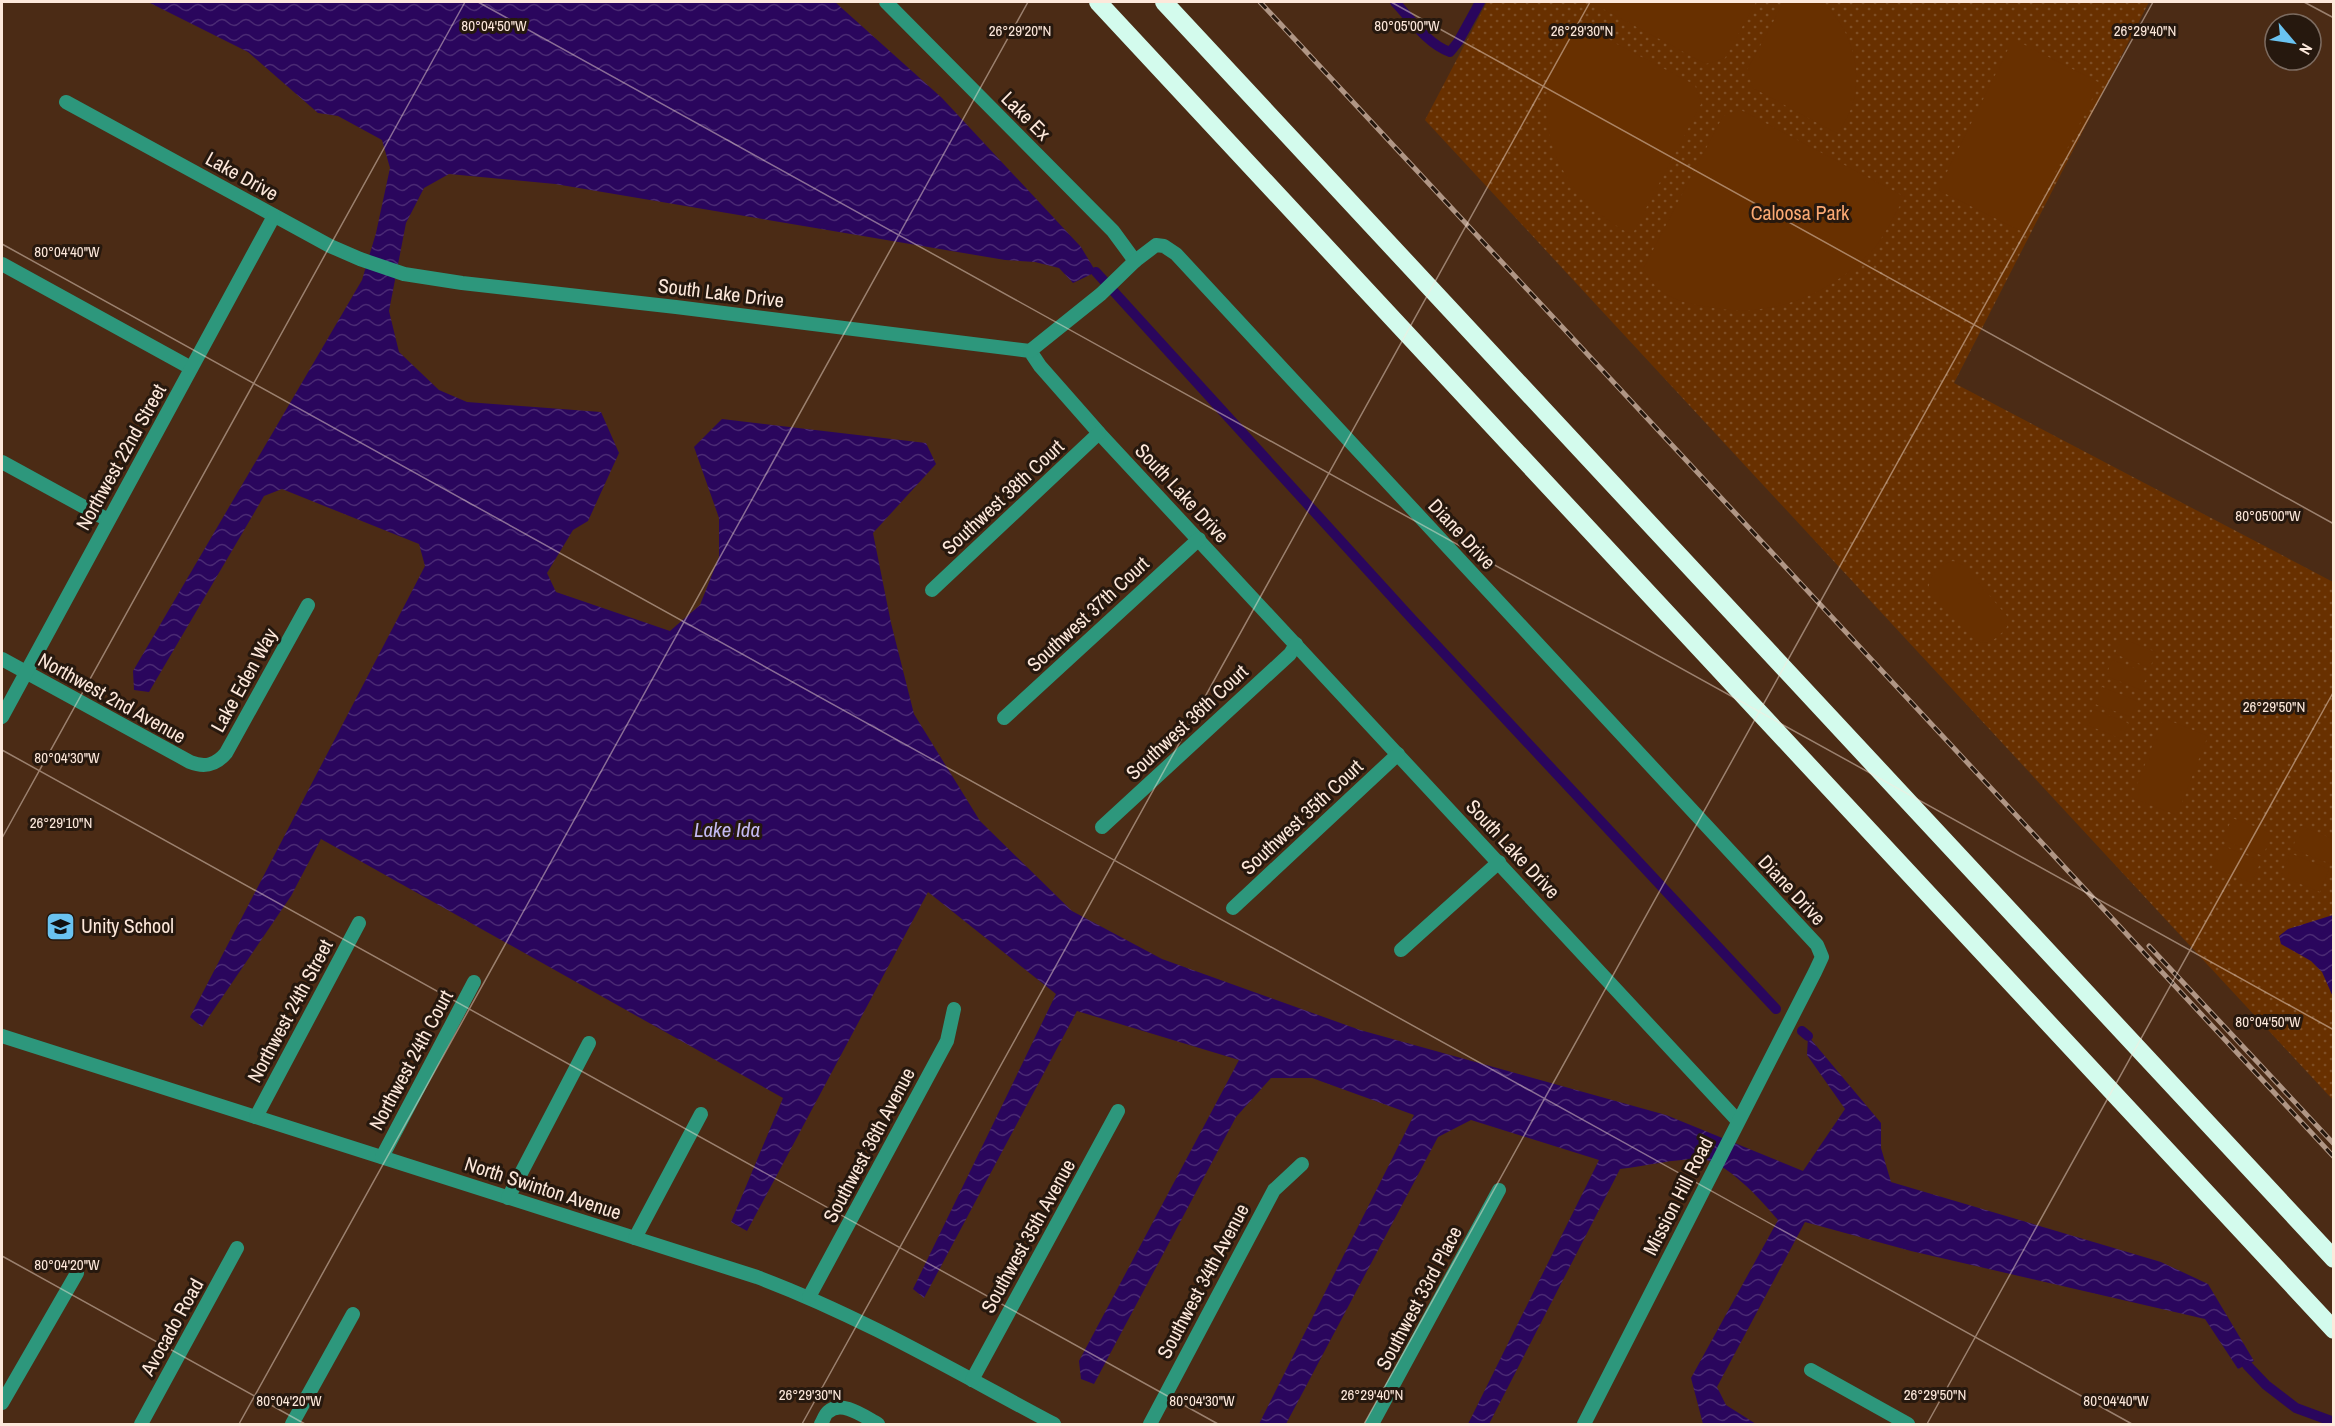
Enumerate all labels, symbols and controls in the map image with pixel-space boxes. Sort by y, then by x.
north arrow [2263,12,2323,72]
text: 80°04'50"W [461,15,527,36]
text: 80°05'00"W [1374,15,1440,36]
text: 26°29'20"N [989,20,1051,41]
text: 26°29'30"N [1551,20,1613,41]
text: 26°29'40"N [2114,20,2176,41]
text: N [2294,40,2318,59]
street label: Lake Ex [996,85,1057,147]
street label: Lake Drive [201,145,283,207]
park label: Caloosa Park [1751,199,1850,226]
text: 80°04'40"W [34,241,100,262]
street label: South Lake Drive [657,271,786,314]
street label: Northwest 22nd Street [69,378,172,535]
street label: Southwest 38th Court [936,433,1070,560]
street label: South Lake Drive [1129,437,1235,548]
street label: Diane Drive [1423,492,1502,575]
text: 80°05'00"W [2235,505,2301,526]
street label: Southwest 37th Court [1021,550,1155,677]
street label: Lake Eden Way [204,622,284,737]
street label: Northwest 2nd Avenue [34,646,191,749]
street label: Southwest 36th Court [1120,658,1254,785]
text: 26°29'50"N [2243,696,2305,717]
text: 80°04'30"W [34,747,100,768]
street label: Southwest 35th Court [1235,753,1369,880]
street label: South Lake Drive [1460,793,1566,904]
text: 26°29'10"N [30,812,92,833]
water label: Lake Ida [694,815,760,844]
street label: Diane Drive [1753,848,1832,931]
school or university icon: Unity School [44,910,76,942]
place label: Unity School [81,912,174,939]
street label: Northwest 24th Street [240,934,339,1087]
street label: Northwest 24th Court [362,985,459,1135]
text: 80°04'50"W [2235,1011,2301,1032]
street label: Southwest 36th Avenue [816,1062,921,1227]
street label: Mission Hill Road [1636,1132,1719,1260]
street label: North Swinton Avenue [462,1150,625,1226]
street label: Southwest 35th Avenue [974,1154,1081,1318]
street label: Southwest 34th Avenue [1150,1198,1255,1363]
street label: Southwest 33rd Place [1369,1221,1468,1375]
text: 80°04'20"W [34,1254,100,1275]
street label: Avocado Road [133,1273,209,1381]
text: 26°29'30"N [779,1384,841,1405]
text: 26°29'40"N [1341,1384,1403,1405]
text: 26°29'50"N [1904,1384,1966,1405]
text: 80°04'20"W [256,1390,322,1411]
text: 80°04'30"W [1169,1390,1235,1411]
text: 80°04'40"W [2083,1390,2149,1411]

